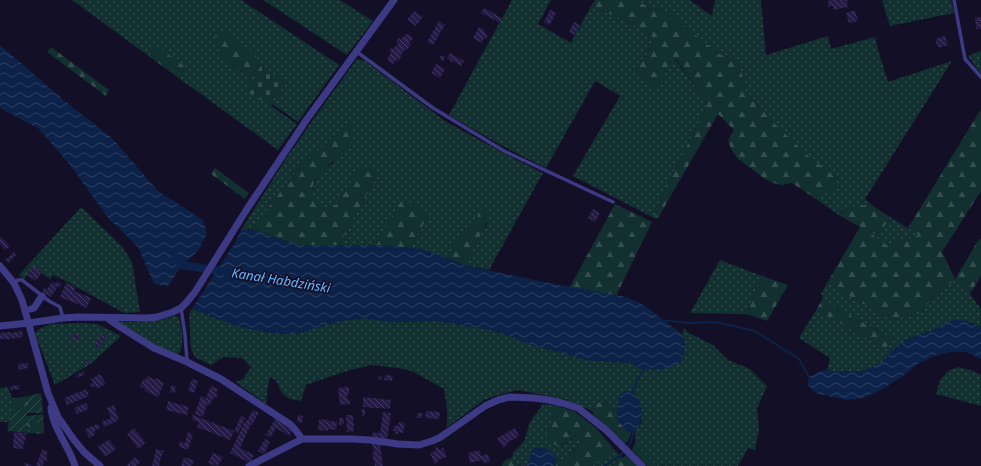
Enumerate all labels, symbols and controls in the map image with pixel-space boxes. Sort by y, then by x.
water label: Kanał Habdziński [230,263,332,297]

